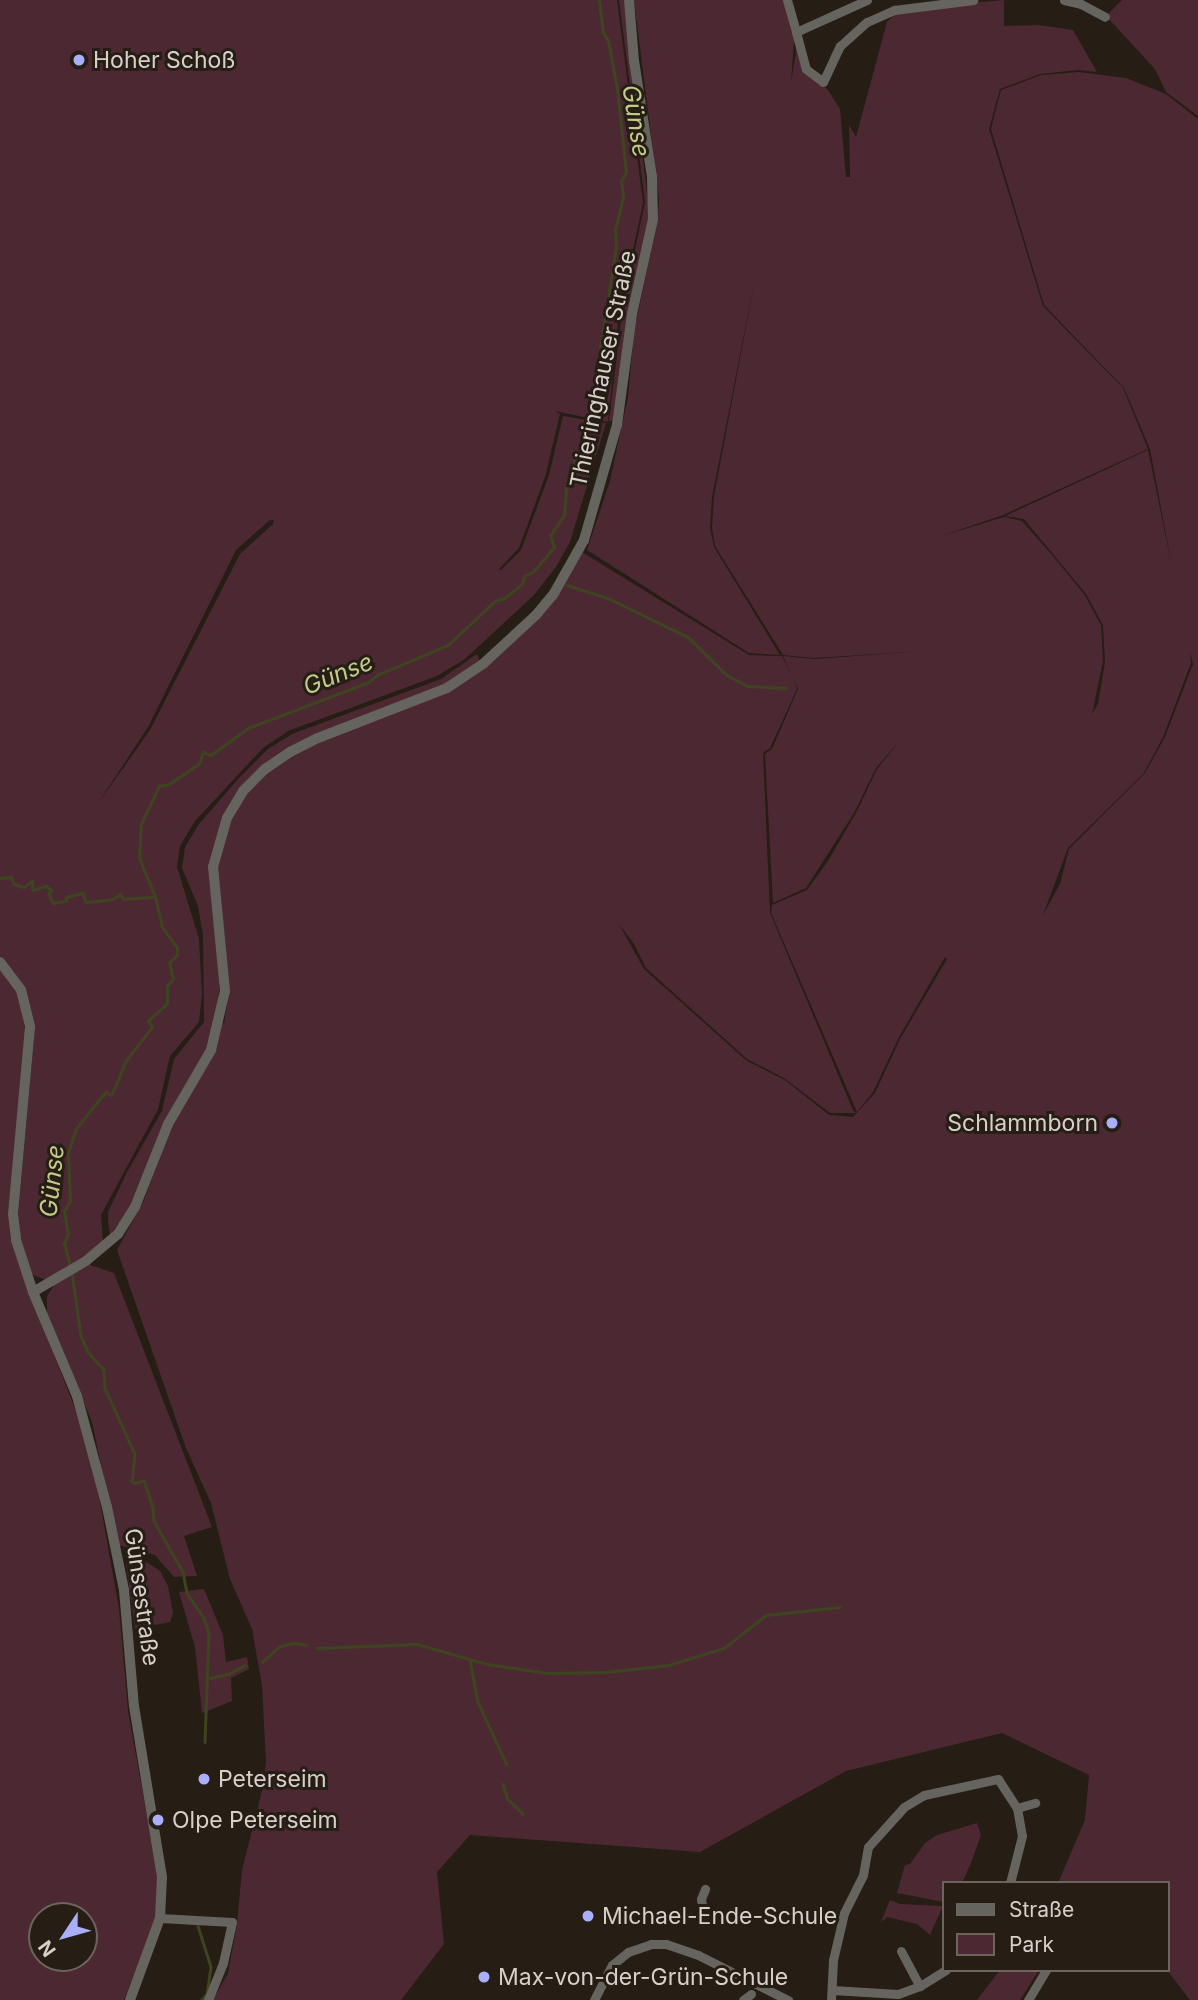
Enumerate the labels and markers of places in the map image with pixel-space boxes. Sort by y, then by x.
place label: Hoher Schoß [93,46,235,74]
marker: Hoher Schoß [71,52,87,68]
place label: Schlammborn [947,1109,1098,1137]
marker: Schlammborn [1104,1115,1120,1131]
place label: Peterseim [218,1765,327,1793]
marker: Peterseim [196,1771,212,1787]
place label: Olpe Peterseim [172,1806,338,1834]
marker: Olpe Peterseim [150,1812,166,1828]
place label: Michael-Ende-Schule [602,1902,837,1930]
marker: Michael-Ende-Schule [580,1908,596,1924]
place label: Max-von-der-Grün-Schule [498,1963,788,1991]
marker: Max-von-der-Grün-Schule [476,1969,492,1985]

